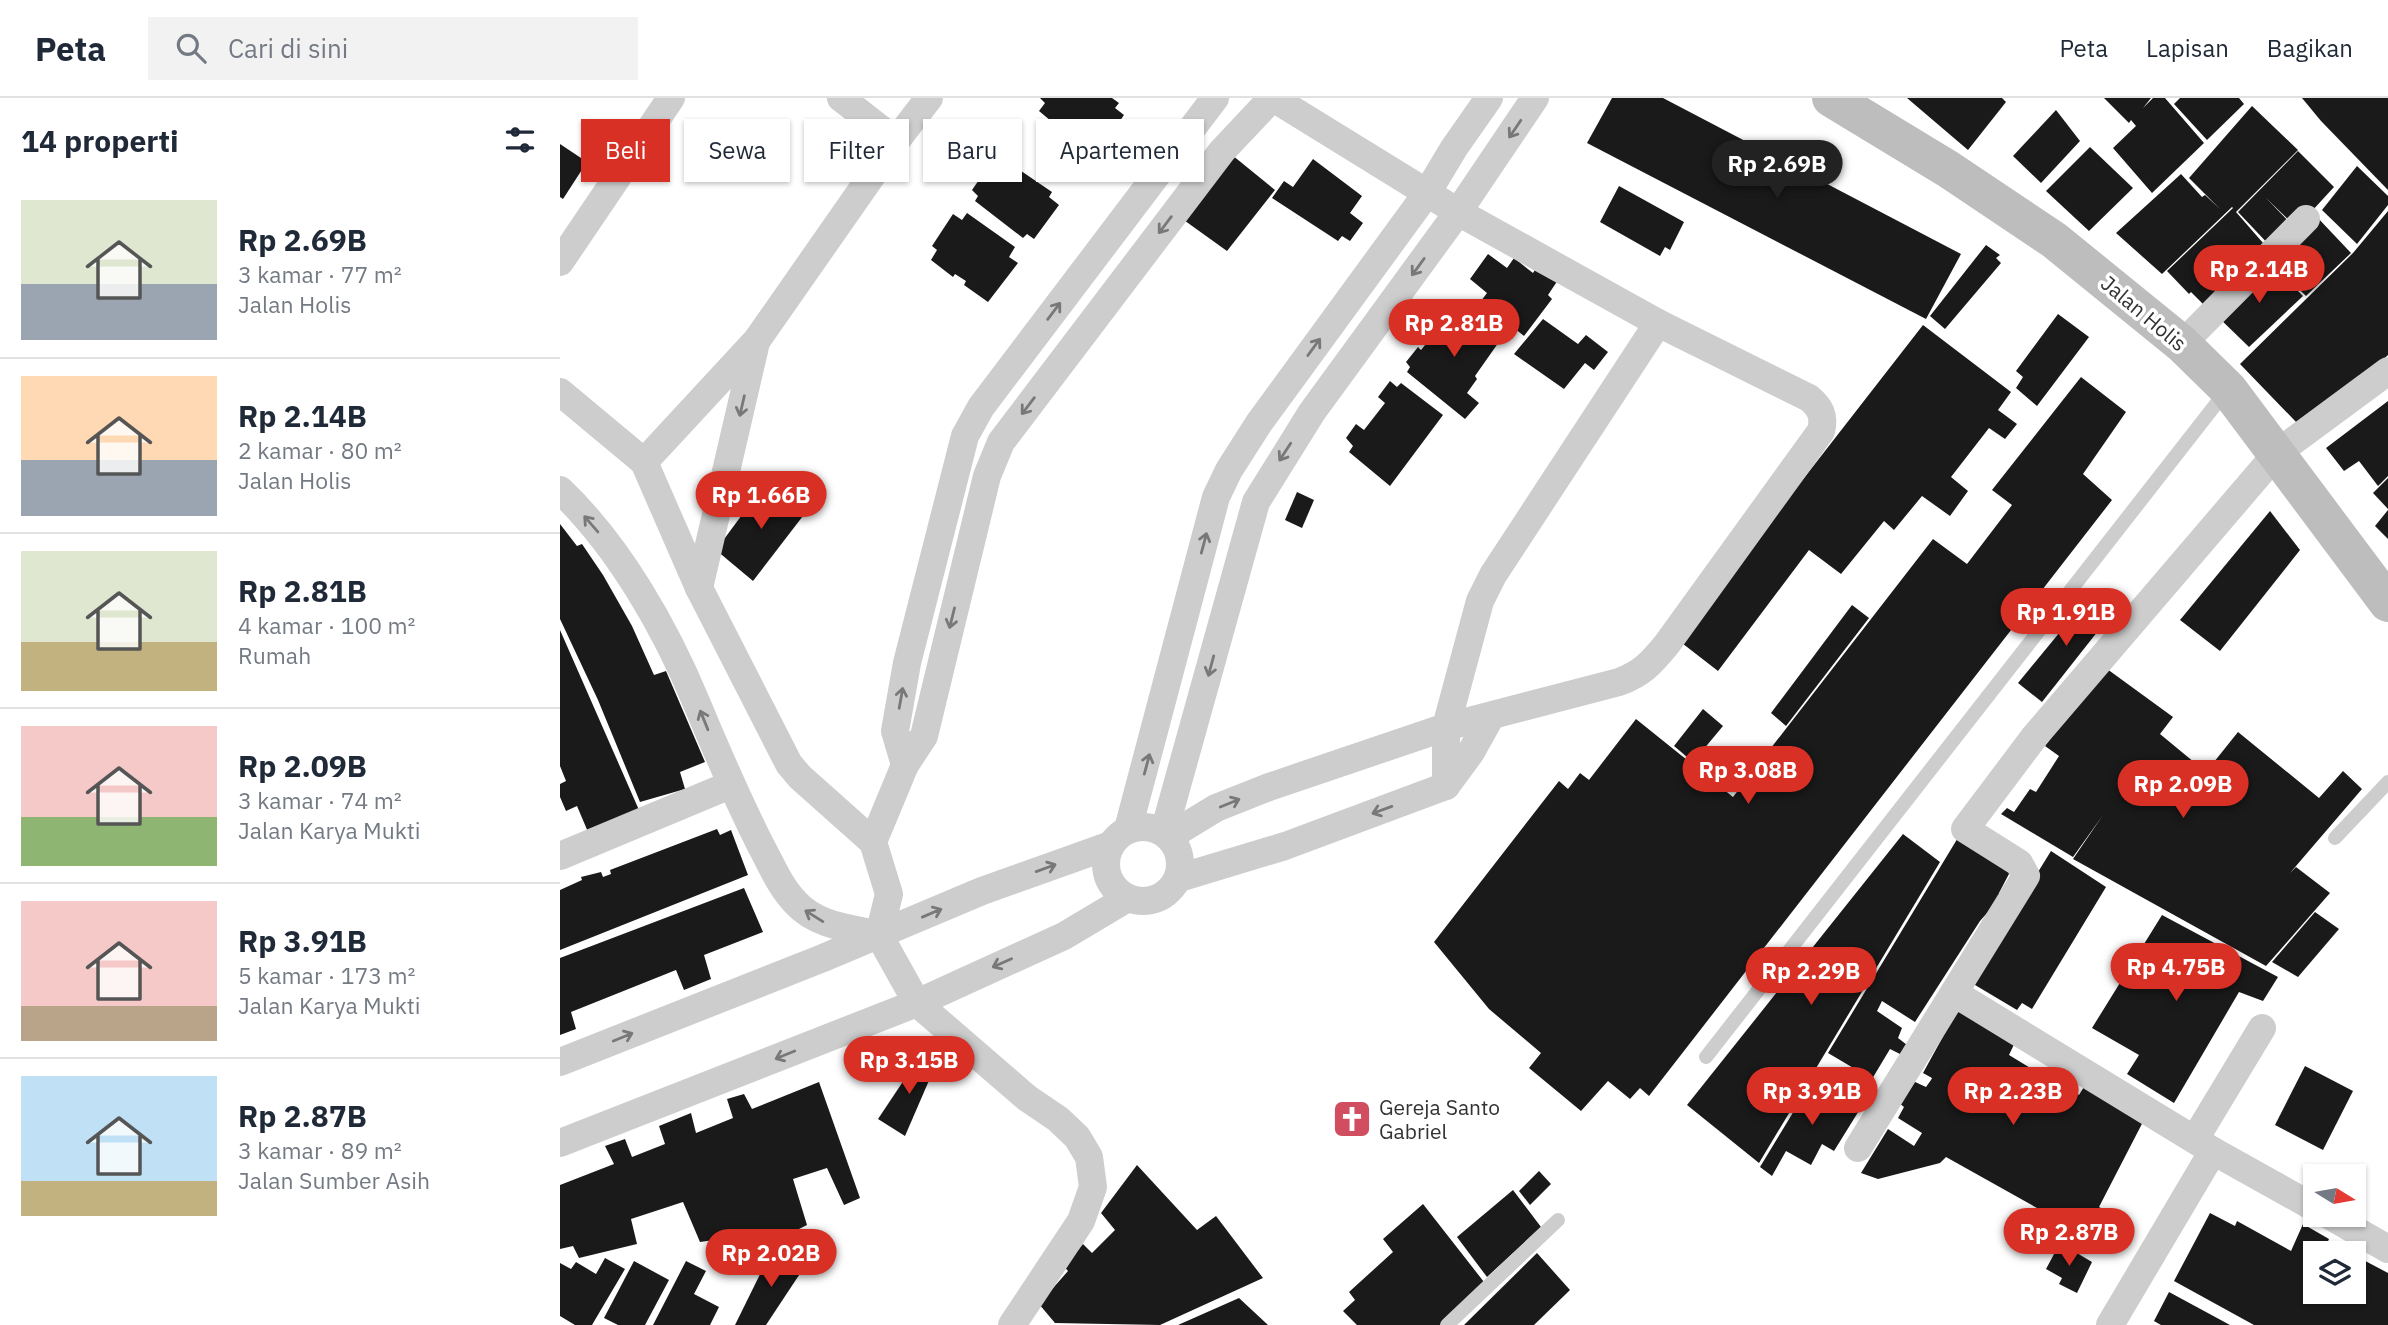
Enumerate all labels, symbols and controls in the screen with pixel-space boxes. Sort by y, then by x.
search box [148,17,638,80]
text: Peta [35,27,106,70]
icon: search [172,29,210,67]
text: Cari di sini [228,31,348,65]
text: Peta [2060,32,2108,64]
text: Lapisan [2146,32,2229,64]
text: Bagikan [2267,32,2353,64]
chip: Beli [581,119,670,182]
chip: Sewa [684,119,790,182]
chip: Filter [804,119,909,182]
chip: Baru [923,119,1022,182]
chip: Apartemen [1036,119,1204,182]
one-way arrow [1507,119,1522,138]
text: 14 properti [21,121,179,160]
icon: filters [501,121,539,159]
pin: Rp 2.69B [1705,140,1849,200]
text: Rp 2.69B [1728,148,1826,178]
one-way arrow [1158,215,1172,234]
text: Rp 2.69B [238,220,367,259]
icon: home [77,228,161,312]
pin: Rp 2.14B [2187,246,2331,305]
text: Rp 2.14B [2210,253,2308,283]
one-way arrow [1411,258,1426,277]
text: 3 kamar · 77 m² [238,259,402,289]
street label: Jalan Holis [2095,269,2193,357]
text: Jalan Holis [238,289,351,319]
pin: Rp 2.81B [1382,300,1526,359]
one-way arrow [1046,302,1061,321]
text: Rp 2.81B [1405,307,1503,337]
one-way arrow [1307,338,1322,357]
one-way arrow [735,394,749,417]
text: Rp 2.14B [238,396,367,435]
one-way arrow [1020,397,1035,415]
icon: home [77,404,161,488]
text: 2 kamar · 80 m² [238,435,402,465]
one-way arrow [1278,442,1292,462]
text: Jalan Holis [238,465,351,495]
pin: Rp 1.66B [689,472,833,531]
text: Rp 1.66B [712,479,810,509]
one-way arrow [583,515,599,533]
one-way arrow [1198,533,1211,555]
text: Rp 2.81B [238,571,367,610]
icon: home [77,579,161,663]
pin: Rp 1.91B [1994,588,2138,648]
text: Rp 1.91B [2017,596,2115,626]
one-way arrow [945,606,958,629]
text: 4 kamar · 100 m² [238,610,416,640]
text: Rumah [238,640,311,670]
one-way arrow [1203,654,1216,676]
one-way arrow [895,687,908,710]
one-way arrow [696,710,709,732]
text: Rp 2.09B [238,746,367,785]
pin: Rp 3.08B [1676,746,1820,806]
one-way arrow [1141,753,1154,775]
icon: home [77,754,161,838]
text: Rp 3.08B [1699,754,1797,784]
pin: Rp 2.09B [2111,760,2255,820]
text: Rp 2.09B [2134,768,2232,798]
text: 3 kamar · 74 m² [238,785,402,815]
one-way arrow [1218,795,1240,808]
one-way arrow [1372,805,1394,817]
text: Jalan Karya Mukti [238,815,421,845]
one-way arrow [1035,861,1057,873]
one-way arrow [920,906,942,919]
one-way arrow [805,908,824,923]
text: Rp 3.91B [238,921,367,960]
icon: home [77,929,161,1013]
pin: Rp 4.75B [2104,944,2248,1003]
pin: Rp 2.29B [1739,948,1883,1007]
text: Rp 4.75B [2127,951,2225,981]
text: Rp 2.29B [1762,955,1860,985]
one-way arrow [992,957,1013,970]
text: 5 kamar · 173 m² [238,960,416,990]
text: Jalan Karya Mukti [238,990,421,1020]
one-way arrow [612,1030,634,1043]
pin: Rp 3.15B [837,1037,981,1096]
text: Rp 3.15B [860,1044,958,1074]
one-way arrow [775,1049,796,1062]
pin: Rp 3.91B [1740,1068,1884,1127]
pin: Rp 2.23B [1941,1068,2085,1127]
text: Rp 3.91B [1763,1075,1861,1105]
text: Rp 2.23B [1964,1075,2062,1105]
place label: Gereja Santo Gabriel [1379,1093,1500,1145]
text: Rp 2.87B [238,1096,367,1135]
church icon: Gereja Santo Gabriel [1331,1098,1373,1140]
icon: home [77,1104,161,1188]
text: 3 kamar · 89 m² [238,1135,402,1165]
north arrow [2303,1164,2366,1227]
map controls [2303,1164,2366,1304]
text: Jalan Sumber Asih [238,1165,430,1195]
pin: Rp 2.87B [1997,1208,2141,1268]
text: Rp 2.87B [2020,1216,2118,1246]
pin: Rp 2.02B [699,1230,843,1289]
text: Rp 2.02B [722,1237,820,1267]
button: layers [2303,1241,2366,1304]

